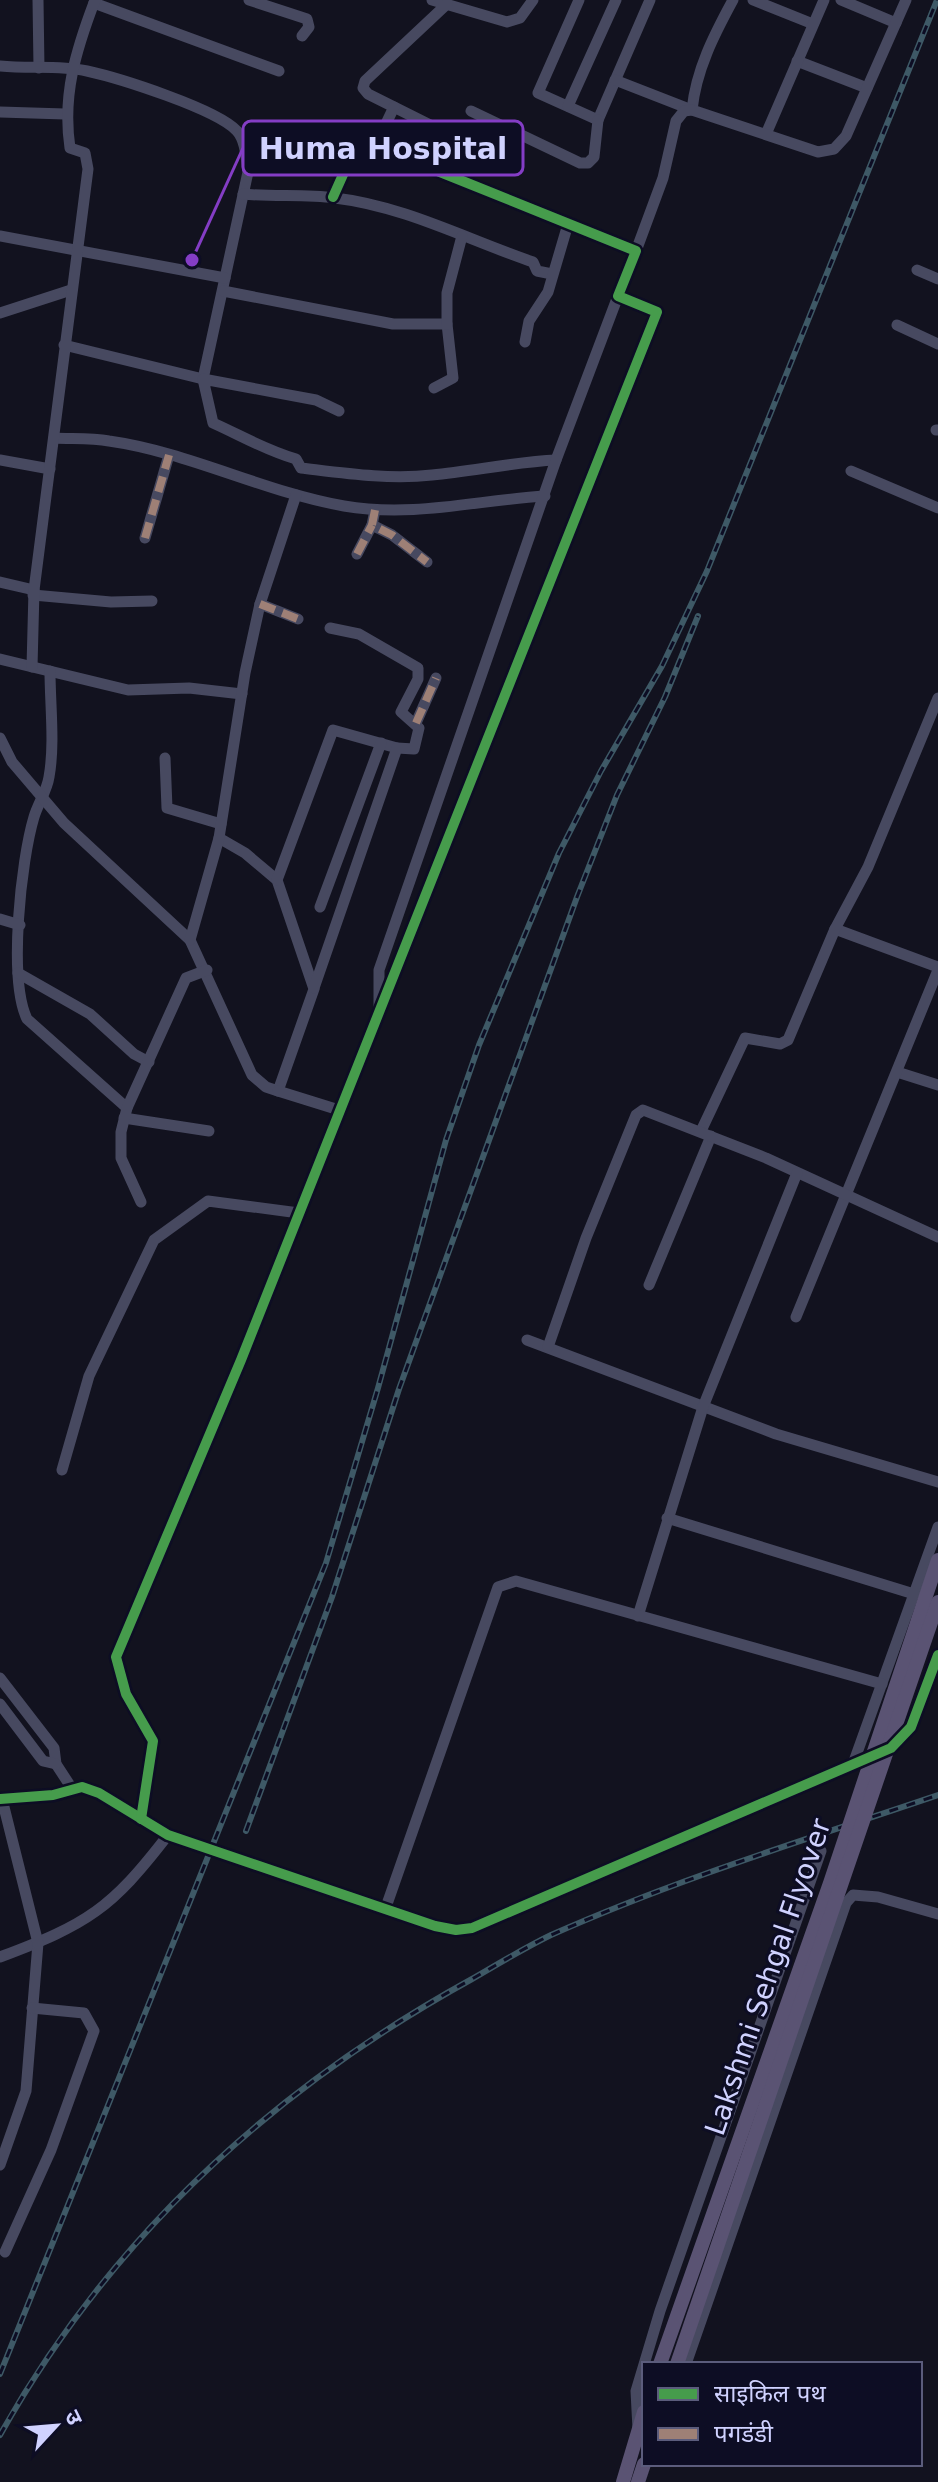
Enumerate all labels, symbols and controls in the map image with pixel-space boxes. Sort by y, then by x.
callout: Huma Hospital [243,121,523,175]
text: Huma Hospital [259,131,507,166]
street label: Lakshmi Sehgal Flyover [698,1814,838,2140]
legend [642,2362,922,2466]
text: साइकिल पथ [714,2380,826,2408]
north arrow [16,2386,96,2466]
text: उ [59,2406,88,2430]
text: पगडंडी [714,2420,774,2448]

